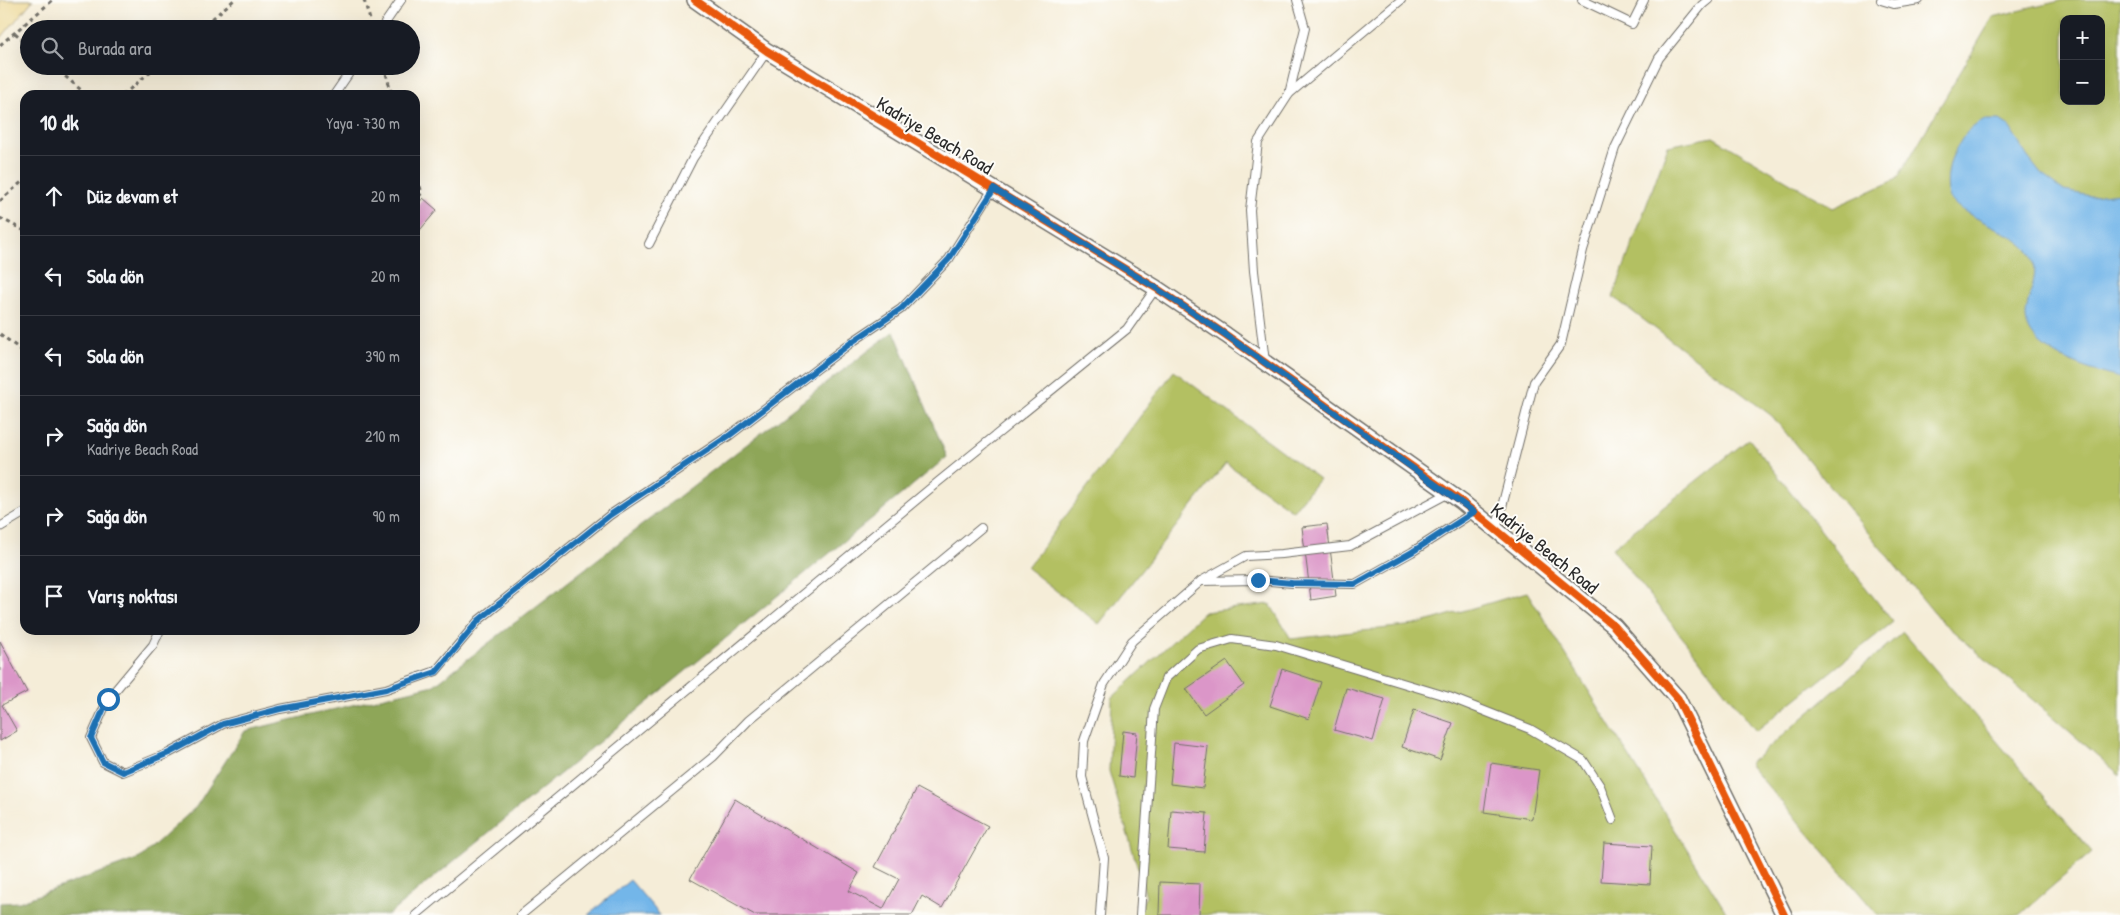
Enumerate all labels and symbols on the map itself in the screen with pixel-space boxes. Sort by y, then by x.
street label: Kadriye Beach Road [872,90,999,180]
street label: Kadriye Beach Road [1486,496,1605,600]
route end [1247,569,1270,592]
route start [97,688,120,711]

